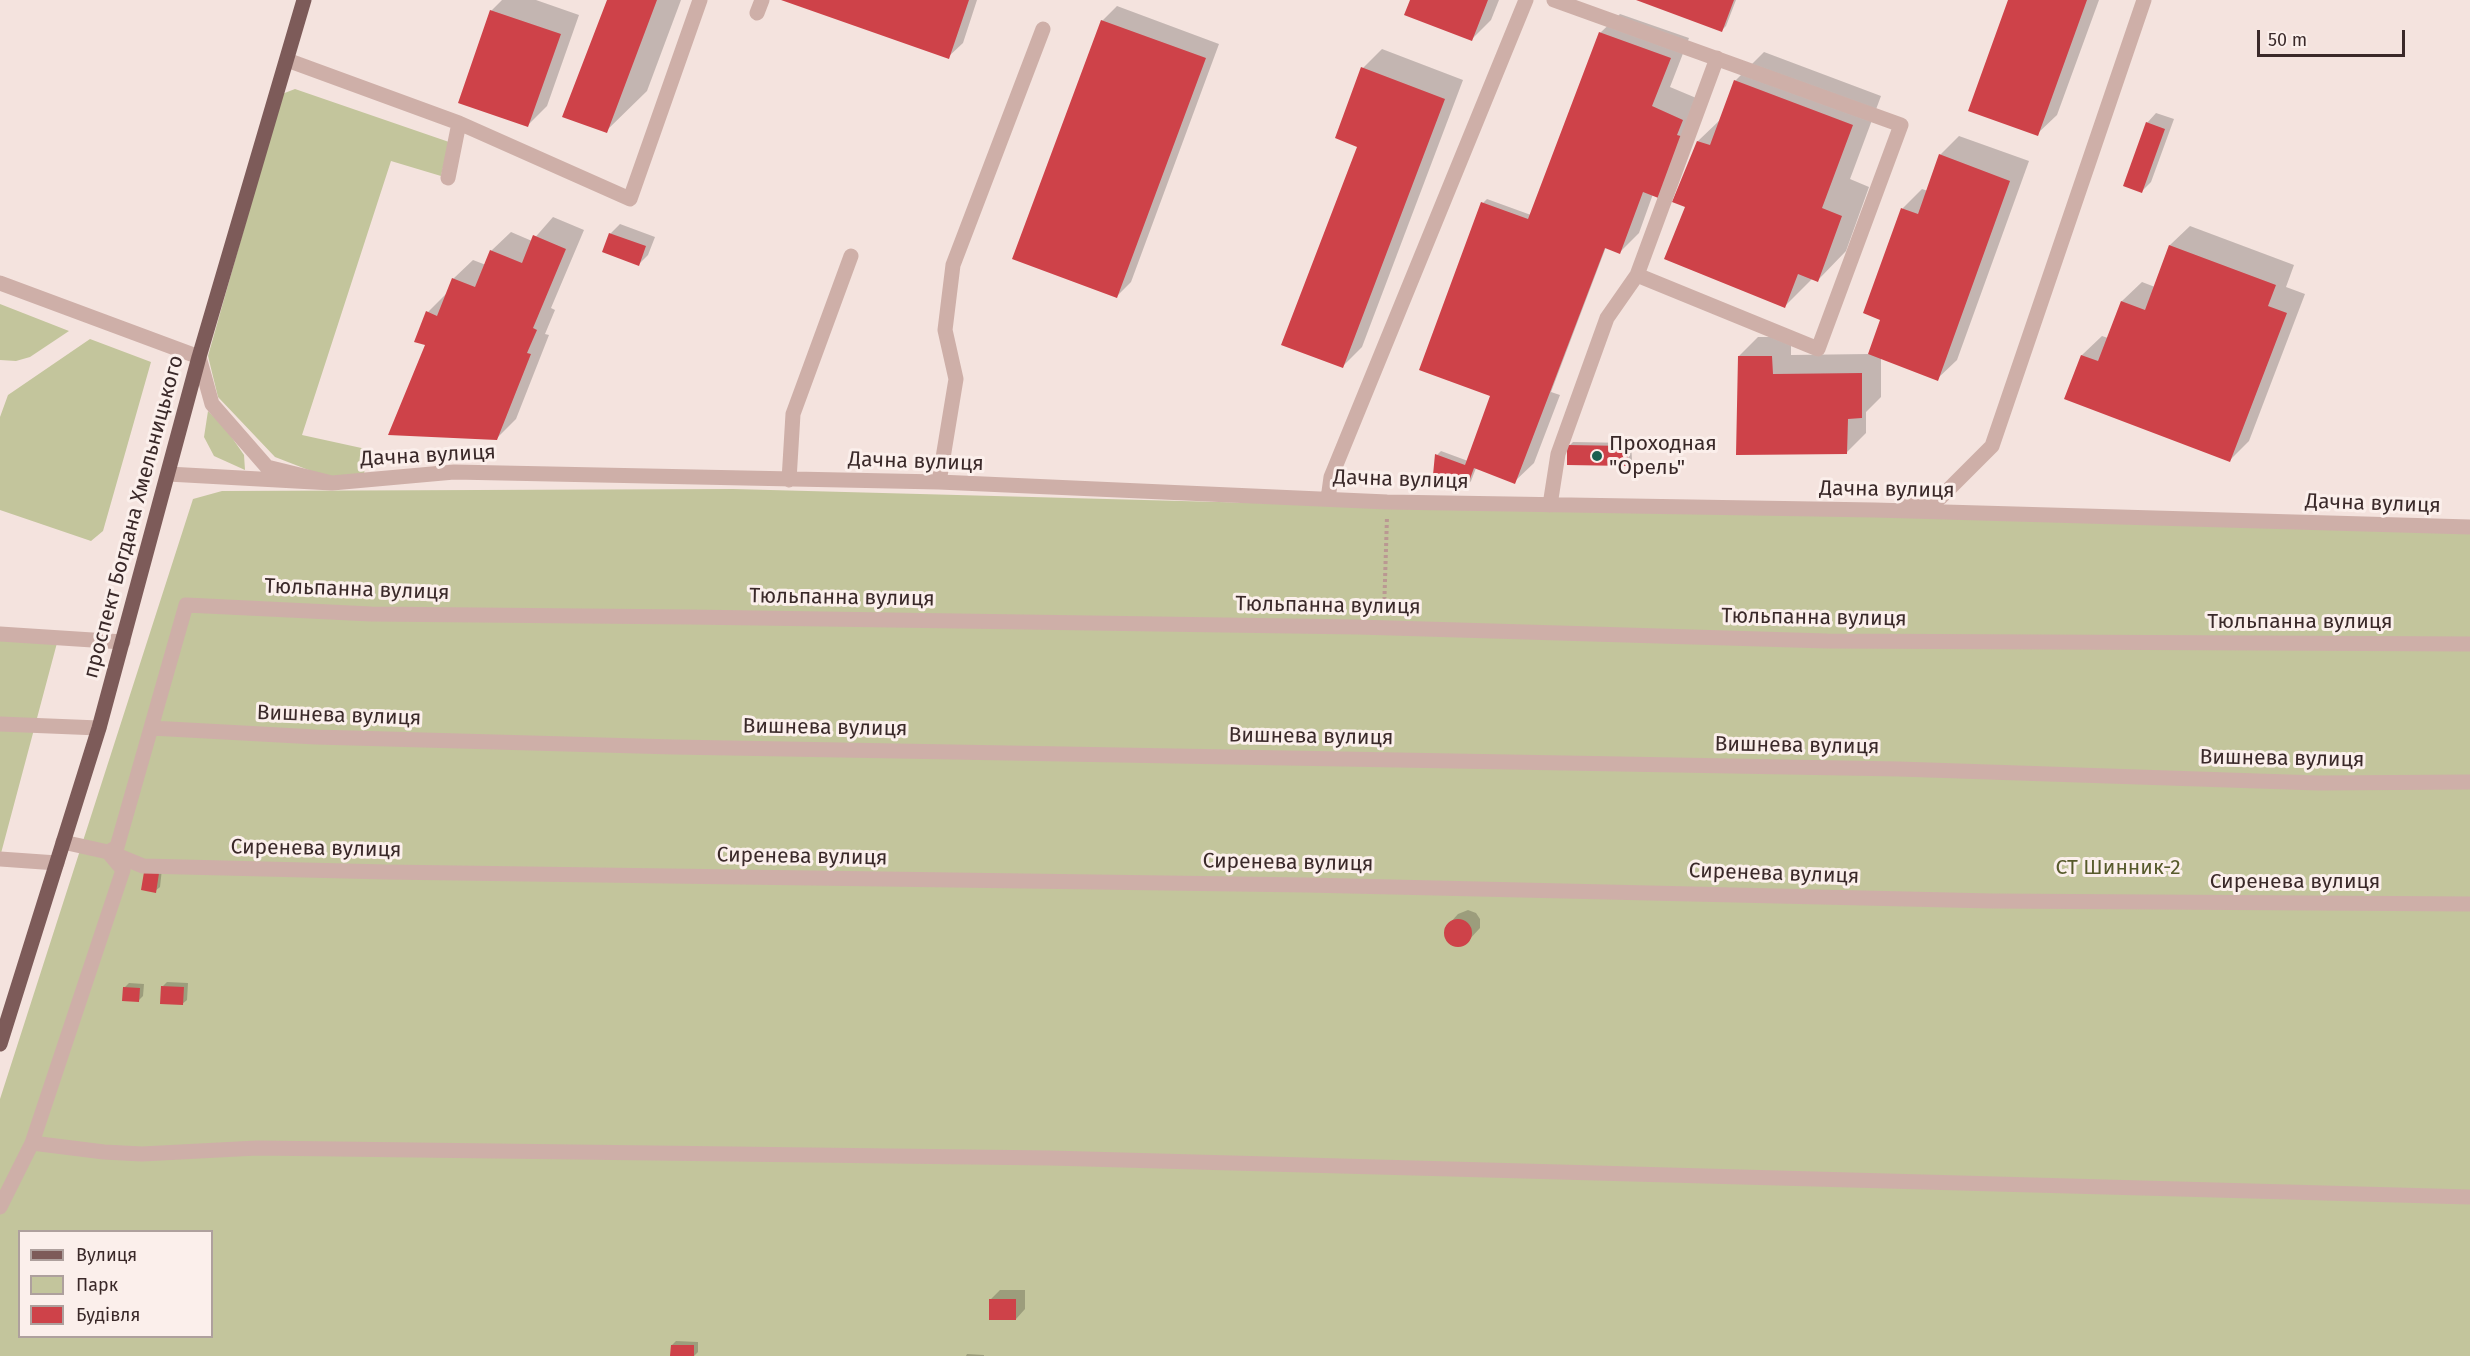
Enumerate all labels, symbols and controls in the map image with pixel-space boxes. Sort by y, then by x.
scale bar [2260,18,2408,56]
text: 50 m [2268,29,2307,51]
street label: проспект Богдана Хмельницького [79,353,189,681]
place label: Проходная "Орель" [1609,431,1717,481]
street label: Дачна вулиця [360,440,496,472]
street label: Дачна вулиця [848,447,984,477]
marker: Проходная "Орель" [1590,449,1604,463]
street label: Дачна вулиця [1333,465,1469,495]
street label: Дачна вулиця [1819,476,1955,504]
street label: Дачна вулиця [2305,489,2441,519]
street label: Тюльпанна вулиця [264,574,450,606]
street label: Тюльпанна вулиця [749,584,935,612]
street label: Тюльпанна вулиця [1235,592,1421,620]
street label: Тюльпанна вулиця [1721,604,1907,632]
street label: Тюльпанна вулиця [2207,609,2393,635]
street label: Вишнева вулиця [256,701,422,731]
street label: Вишнева вулиця [742,714,908,742]
street label: Вишнева вулиця [1228,723,1394,751]
street label: Вишнева вулиця [1714,732,1880,760]
street label: Вишнева вулиця [2199,745,2365,773]
street label: Сиренева вулиця [230,835,402,863]
street label: Сиренева вулиця [716,843,888,871]
street label: Сиренева вулиця [1202,849,1374,877]
park label: СТ Шинник-2 [2055,855,2181,881]
street label: Сиренева вулиця [1688,858,1860,890]
street label: Сиренева вулиця [2210,869,2380,895]
legend [18,1230,213,1338]
text: Вулиця [76,1244,137,1266]
text: Парк [76,1274,118,1296]
text: Будівля [76,1304,140,1326]

